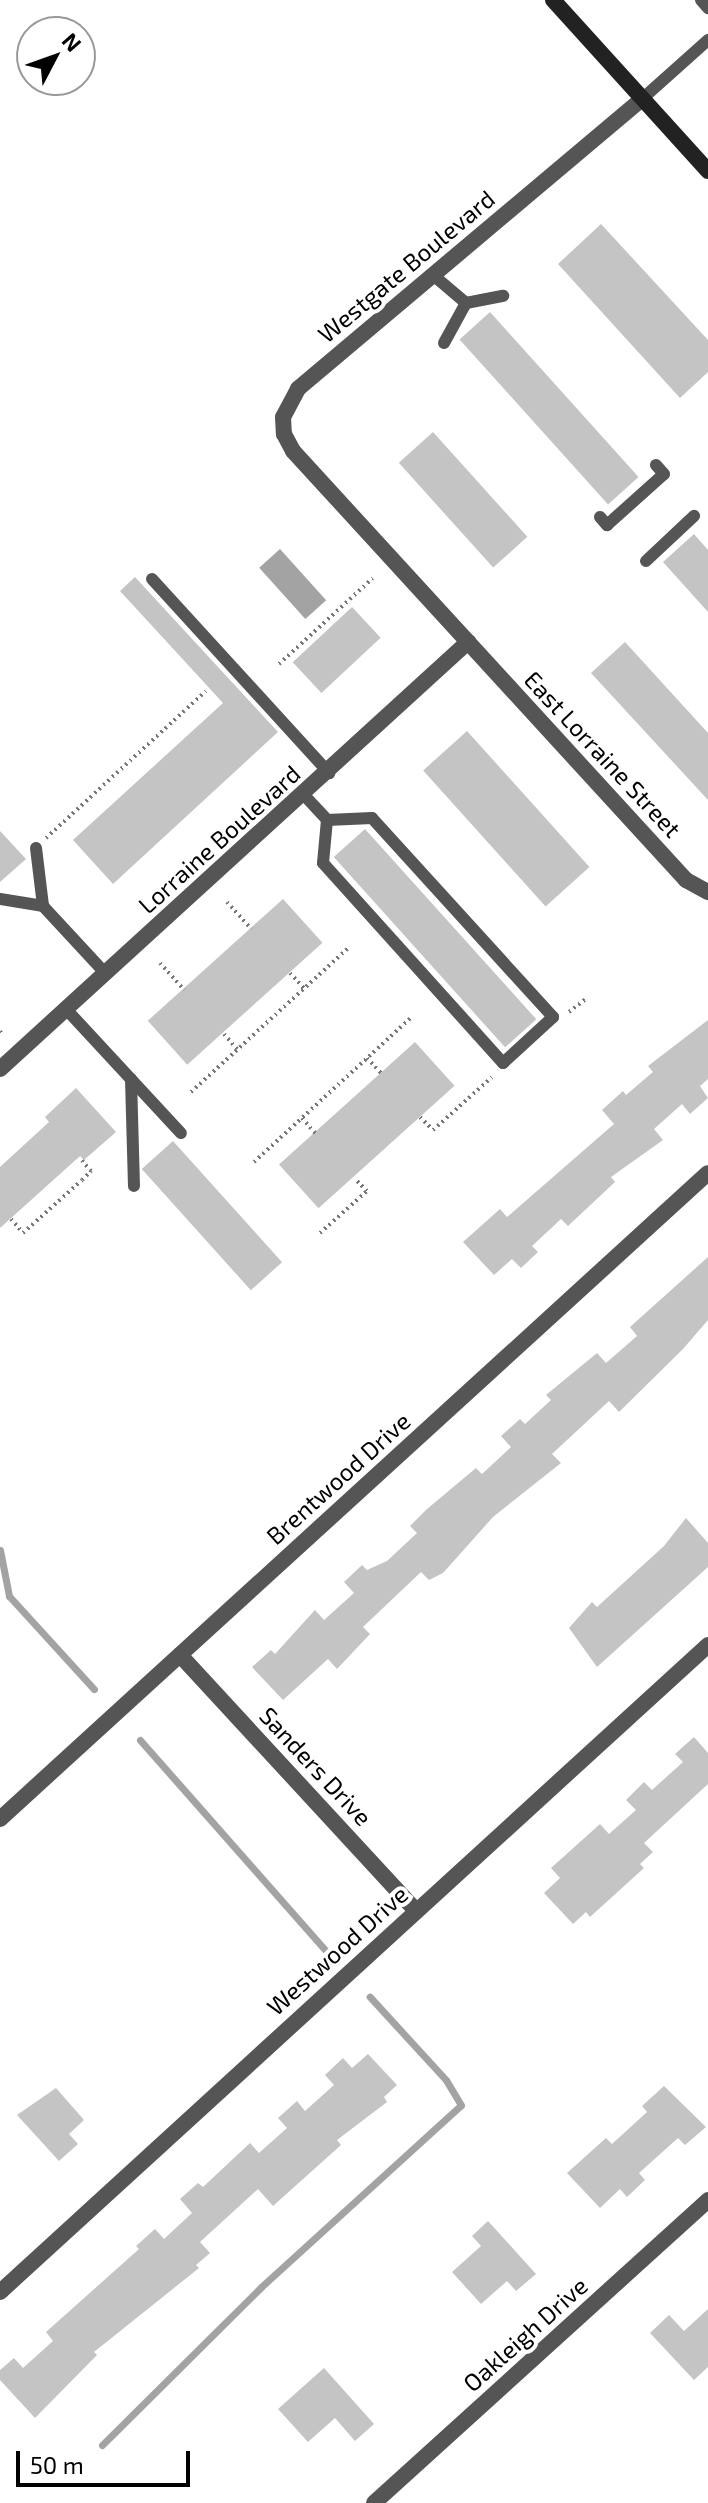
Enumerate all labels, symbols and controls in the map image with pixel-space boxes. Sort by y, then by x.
north arrow [16,16,96,96]
text: N [58,27,88,56]
street label: Westgate Boulevard [312,184,500,348]
street label: East Lorraine Street [519,665,687,843]
street label: Lorraine Boulevard [132,759,306,919]
street label: Brentwood Drive [260,1406,416,1550]
street label: Sanders Drive [254,1701,378,1831]
street label: Westwood Drive [261,1879,413,2021]
street label: Oakleigh Drive [457,2271,593,2397]
scale bar [20,2435,194,2485]
text: 50 m [30,2450,84,2479]

